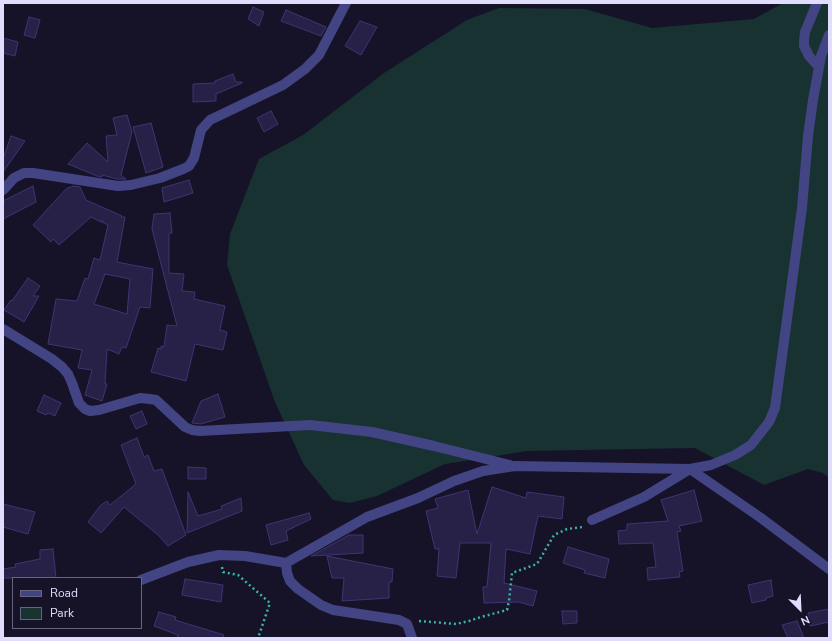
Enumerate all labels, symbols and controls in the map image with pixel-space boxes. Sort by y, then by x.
legend [12,577,142,629]
text: Road [50,585,78,601]
north arrow [780,589,820,629]
text: Park [50,605,74,621]
text: N [798,612,812,629]

